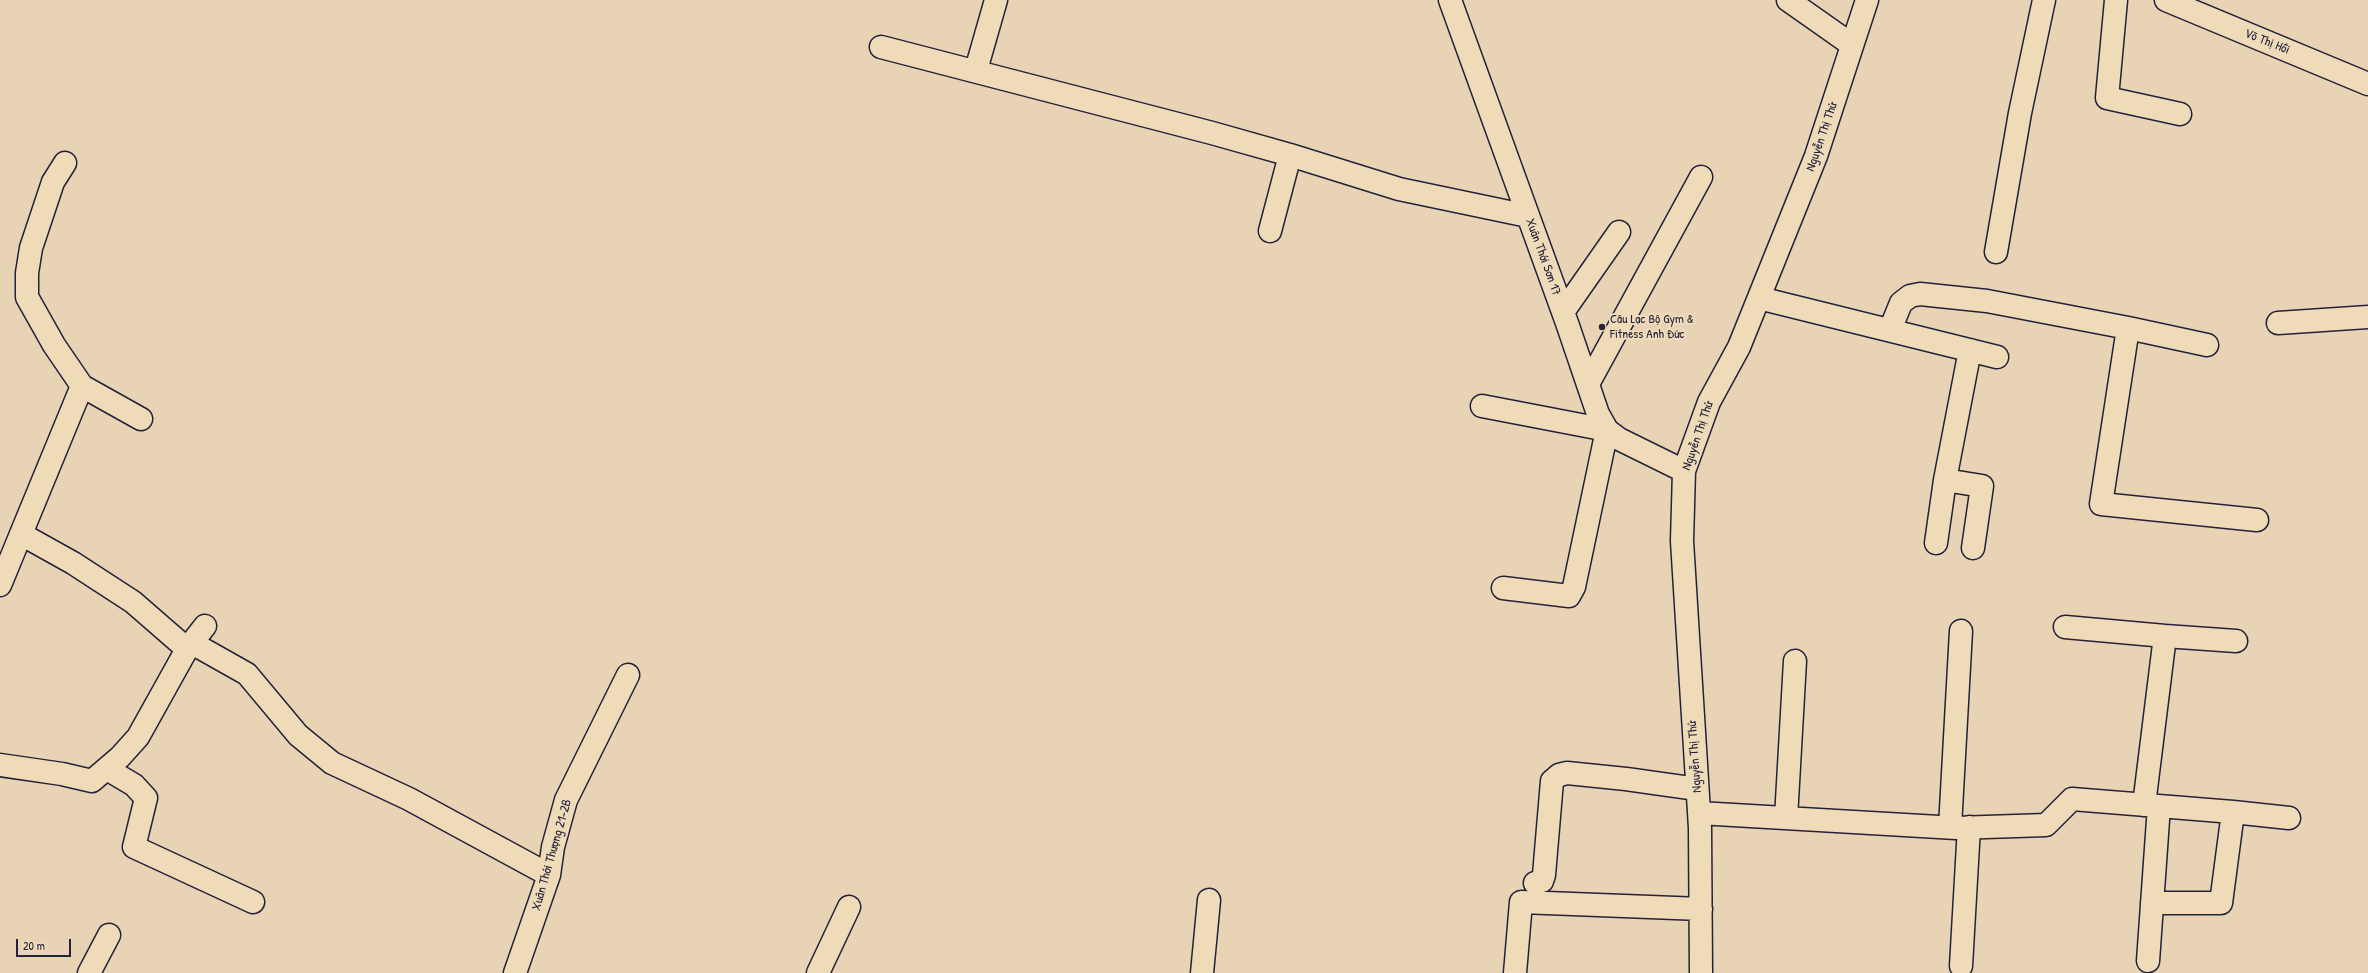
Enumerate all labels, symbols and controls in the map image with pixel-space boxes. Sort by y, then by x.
street label: Võ Thị Hồi [2242,26,2292,58]
street label: Nguyễn Thị Thử [1803,101,1841,173]
street label: Xuân Thới Sơn 17 [1522,216,1564,298]
place label: Câu Lạc Bộ Gym & Fitness Anh Đức [1610,312,1694,343]
marker: Câu Lạc Bộ Gym & Fitness Anh Đức [1597,322,1607,332]
street label: Nguyễn Thị Thử [1679,400,1717,472]
street label: Nguyễn Thị Thử [1685,721,1705,793]
street label: Xuân Thới Thượng 21-2B [529,798,575,912]
scale bar [18,931,73,957]
text: 20 m [23,937,45,954]

